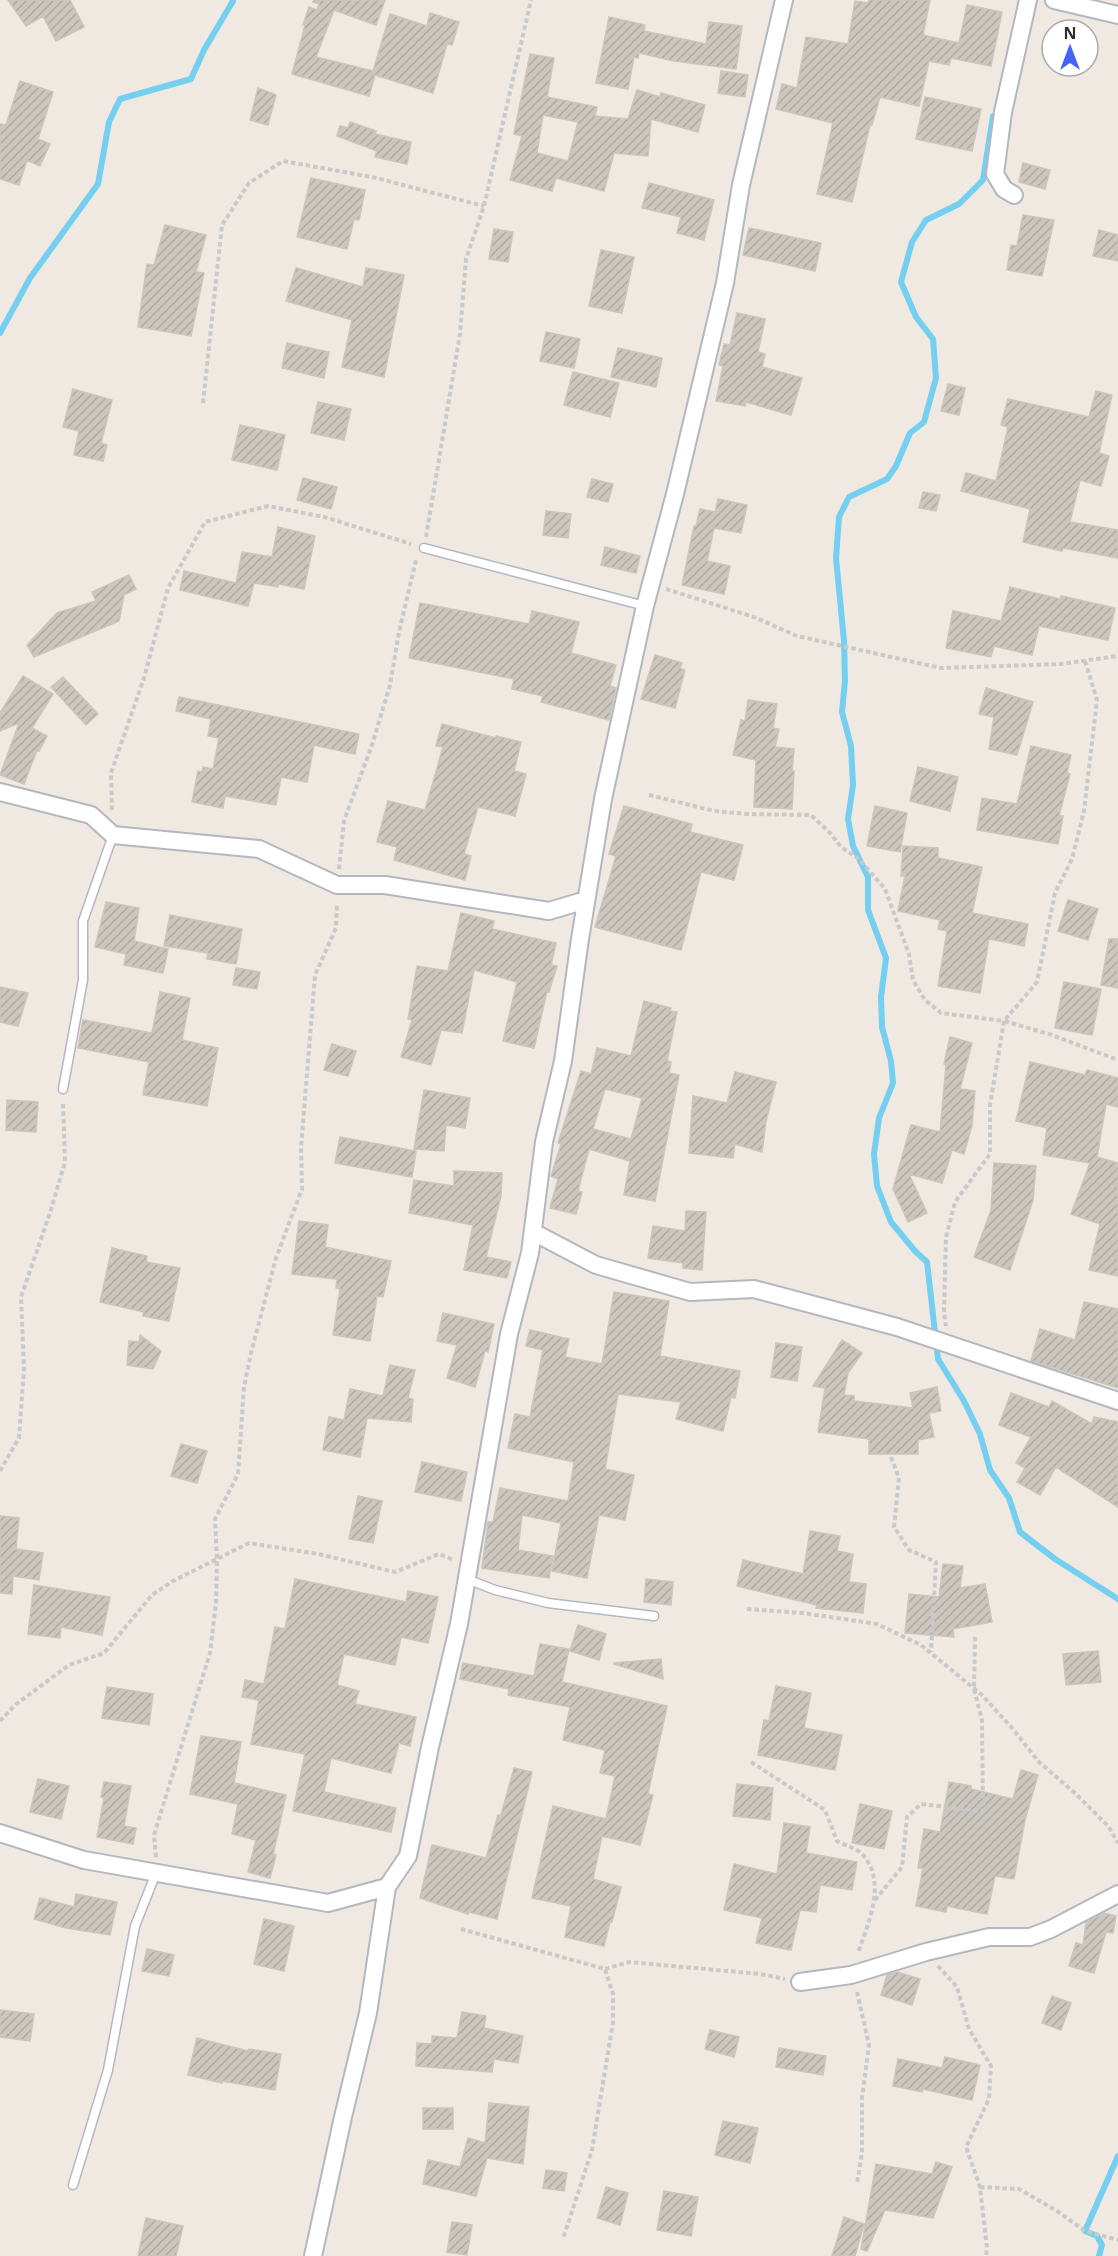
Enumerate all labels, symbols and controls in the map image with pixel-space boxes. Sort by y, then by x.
north arrow [1040,18,1100,78]
text: N [1063,22,1077,44]

